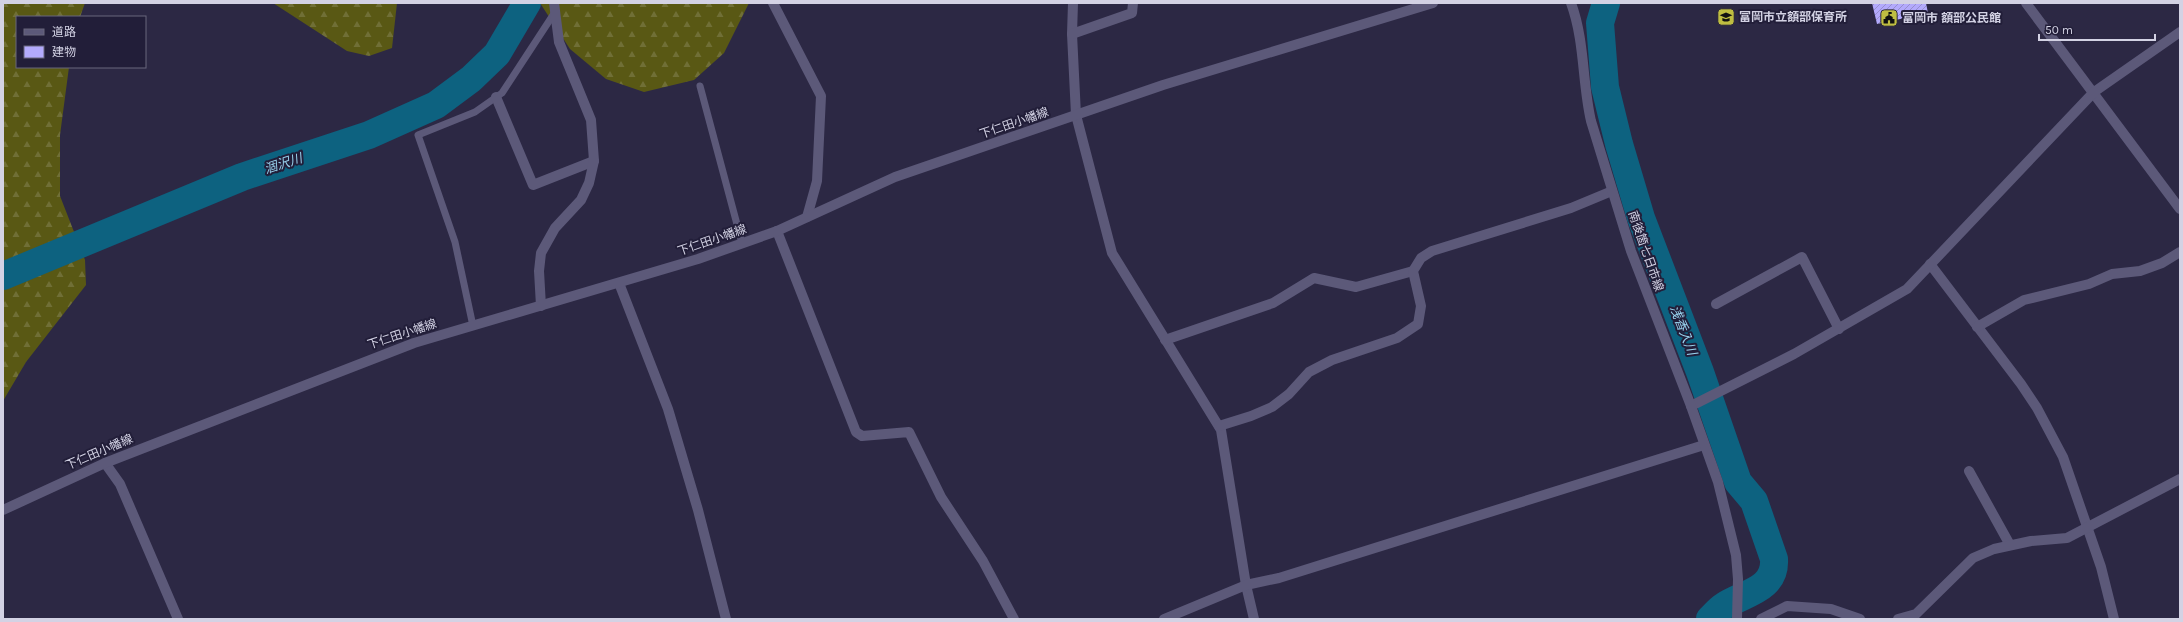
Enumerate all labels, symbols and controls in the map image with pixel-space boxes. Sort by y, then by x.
school or university icon: 富岡市立額部保育所 [1716,7,1736,27]
public building icon: 富岡市 額部公民館 [1879,8,1899,28]
place label: 富岡市立額部保育所 [1739,10,1847,24]
place label: 富岡市 額部公民館 [1902,11,2001,25]
legend [16,16,146,68]
scale bar [2039,16,2155,42]
text: 50 m [2045,23,2073,37]
text: 道路 [52,25,76,39]
text: 建物 [52,45,76,59]
street label: 下仁田小幡線 [978,105,1050,141]
water label: 涸沢川 [262,150,306,177]
street label: 南後箇七日市線 [1626,209,1666,293]
street label: 下仁田小幡線 [676,222,748,258]
water label: 浅香入川 [1667,303,1701,359]
street label: 下仁田小幡線 [366,316,438,352]
street label: 下仁田小幡線 [63,431,135,473]

